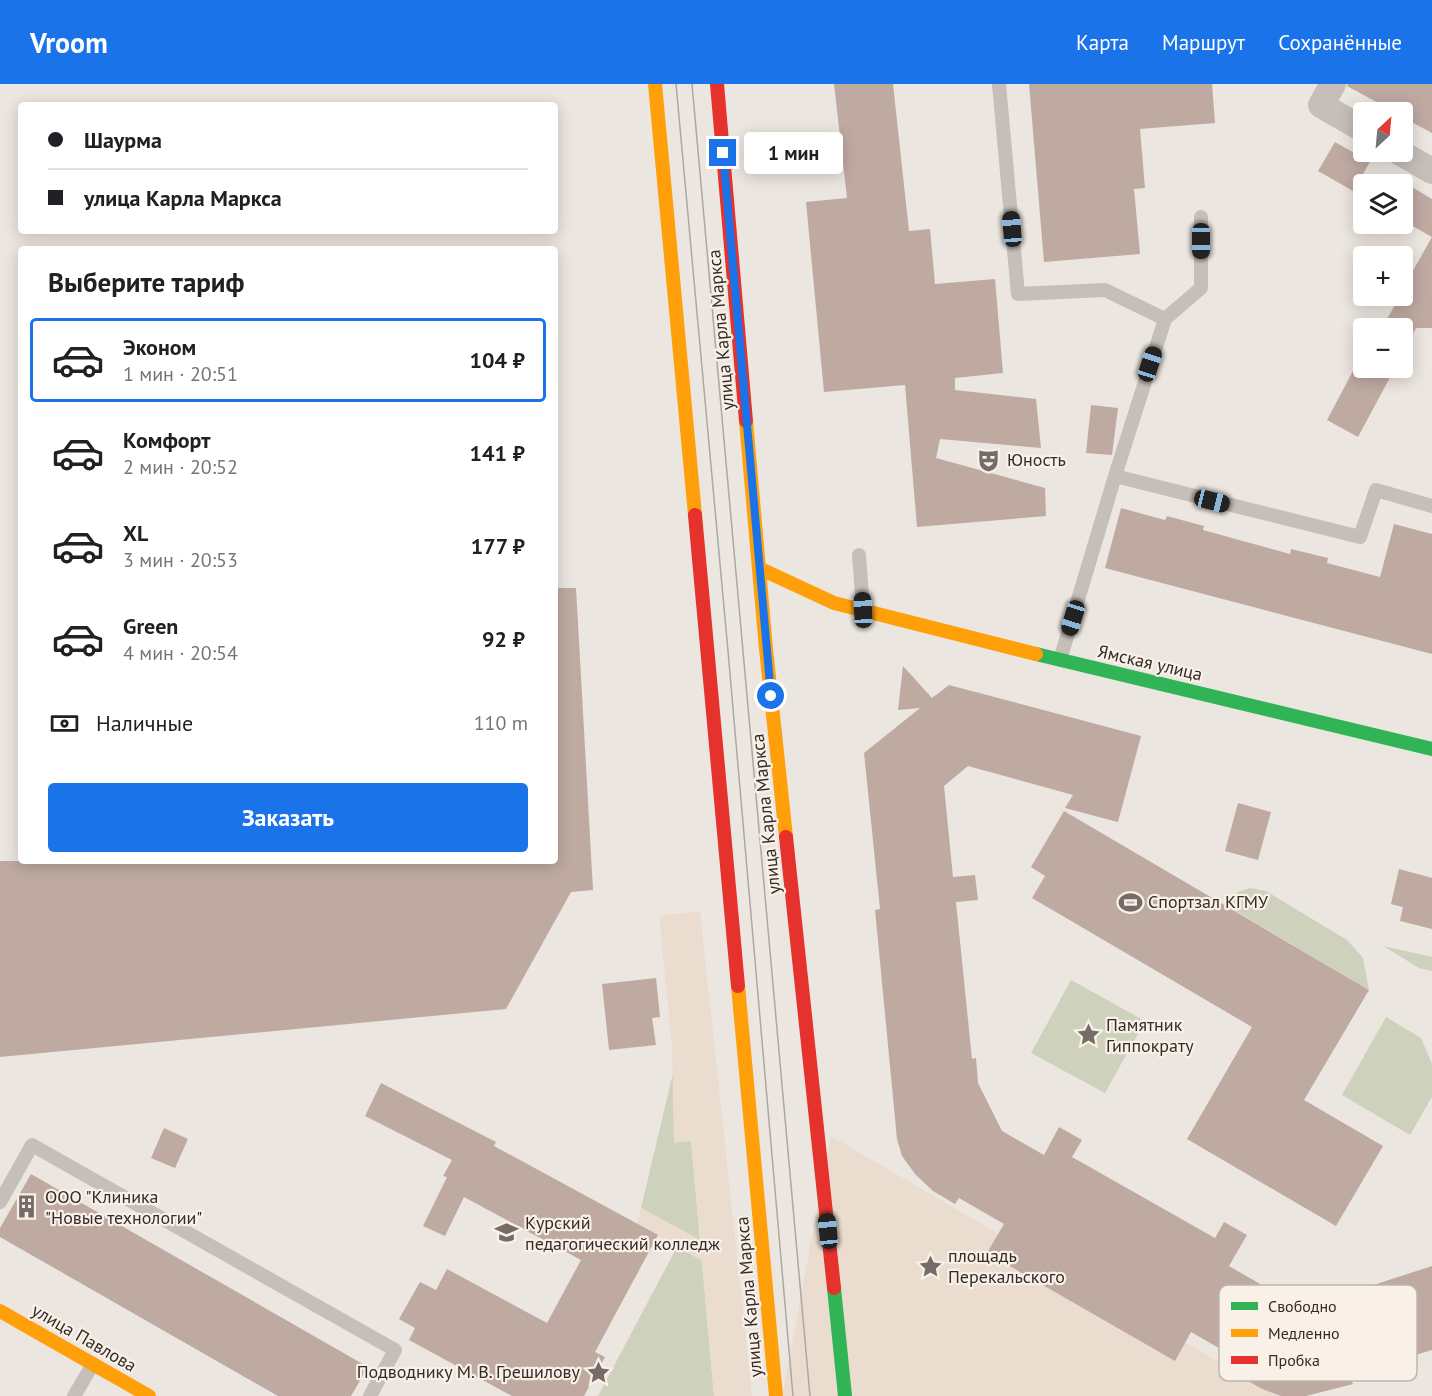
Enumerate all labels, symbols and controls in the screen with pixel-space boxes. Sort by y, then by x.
text: Vroom [30,24,108,61]
text: Карта [1076,29,1129,56]
text: Маршрут [1162,29,1245,56]
text: Сохранённые [1278,29,1402,56]
north arrow [1353,102,1413,162]
map controls [1353,102,1413,378]
text: Шаурма [84,126,162,154]
callout: 1 мин [744,132,843,174]
route end [709,139,736,166]
text: 1 мин [768,140,819,166]
button: layers [1353,174,1413,234]
text: улица Карла Маркса [84,184,282,212]
car [1001,210,1023,248]
car [1192,223,1210,259]
button: + [1353,246,1413,306]
street label: улица Карла Маркса [702,249,739,411]
text: Выберите тариф [48,265,244,299]
button: − [1353,318,1413,378]
icon: car [51,333,105,387]
text: Эконом [123,333,196,361]
car [1136,344,1164,384]
text: 104 ₽ [470,346,525,374]
text: 1 мин · 20:51 [123,361,238,387]
icon: car [51,426,105,480]
text: Комфорт [123,426,211,454]
text: 141 ₽ [470,439,525,467]
theatre icon: Юность [976,447,1002,473]
place label: Юность [1007,448,1066,471]
text: 2 мин · 20:52 [123,454,238,480]
car [1192,488,1232,514]
icon: car [51,519,105,573]
text: XL [123,519,148,547]
text: 177 ₽ [471,532,525,560]
text: 3 мин · 20:53 [123,547,238,573]
car [853,592,873,628]
car [1059,598,1087,638]
icon: car [51,612,105,666]
text: Green [123,612,178,640]
text: 92 ₽ [482,625,525,653]
street label: Ямская улица [1096,639,1205,686]
text: 4 мин · 20:54 [123,640,238,666]
route start [757,682,784,709]
icon: cash [48,707,81,740]
text: Наличные [96,709,193,737]
text: 110 m [474,710,528,736]
street label: улица Карла Маркса [746,733,785,895]
button: Заказать [48,783,528,852]
sports icon: Спортзал КГМУ [1117,889,1143,915]
place label: Спортзал КГМУ [1148,890,1268,913]
place label: Памятник Гиппократу [1106,1013,1194,1057]
place icon: Памятник Гиппократу [1075,1022,1101,1048]
place label: ООО "Клиника "Новые технологии" [45,1185,202,1229]
building icon: ООО "Клиника "Новые технологии" [14,1194,40,1220]
place label: Курский педагогический колледж [525,1211,720,1255]
car [817,1212,839,1250]
street label: улица Карла Маркса [730,1216,767,1378]
school or university icon: Курский педагогический колледж [494,1220,520,1246]
place label: площадь Перекальского [948,1244,1065,1288]
place icon: площадь Перекальского [917,1253,943,1279]
legend [1219,1285,1417,1381]
text: Свободно [1268,1296,1337,1316]
street label: улица Павлова [28,1298,141,1377]
text: Медленно [1268,1323,1340,1343]
text: Пробка [1268,1350,1320,1370]
place icon: Подводнику М. В. Грешилову [585,1359,611,1385]
place label: Подводнику М. В. Грешилову [357,1360,581,1383]

